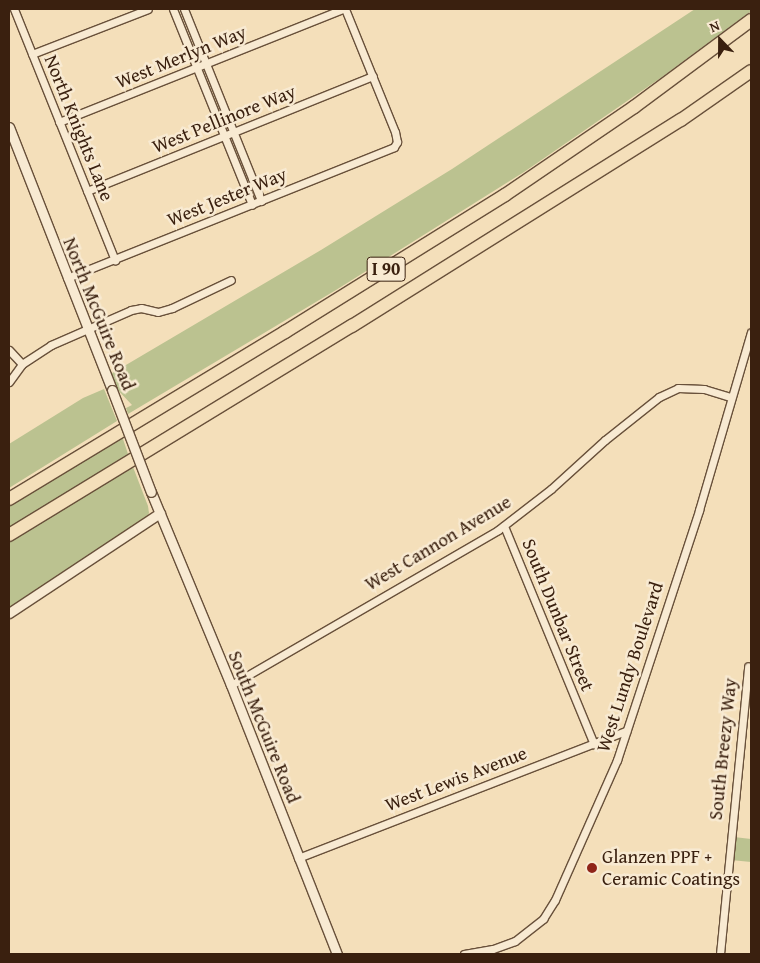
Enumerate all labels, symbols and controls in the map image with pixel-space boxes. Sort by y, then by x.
north arrow [695,15,745,65]
text: N [706,15,722,37]
street label: West Merlyn Way [112,20,250,94]
street label: North Knights Lane [39,52,119,204]
street label: West Pellinore Way [149,80,299,158]
street label: West Jester Way [164,163,290,231]
street label: North McGuire Road [58,234,140,394]
road number: I 90 [366,253,406,284]
street label: West Cannon Avenue [361,490,515,596]
street label: South Dunbar Street [517,536,599,694]
street label: West Lundy Boulevard [592,579,668,755]
street label: South McGuire Road [223,648,305,806]
street label: South Breezy Way [704,677,742,821]
street label: West Lewis Avenue [382,742,530,816]
place label: Glanzen PPF + Ceramic Coatings [602,846,740,890]
marker: Glanzen PPF + Ceramic Coatings [586,862,598,874]

